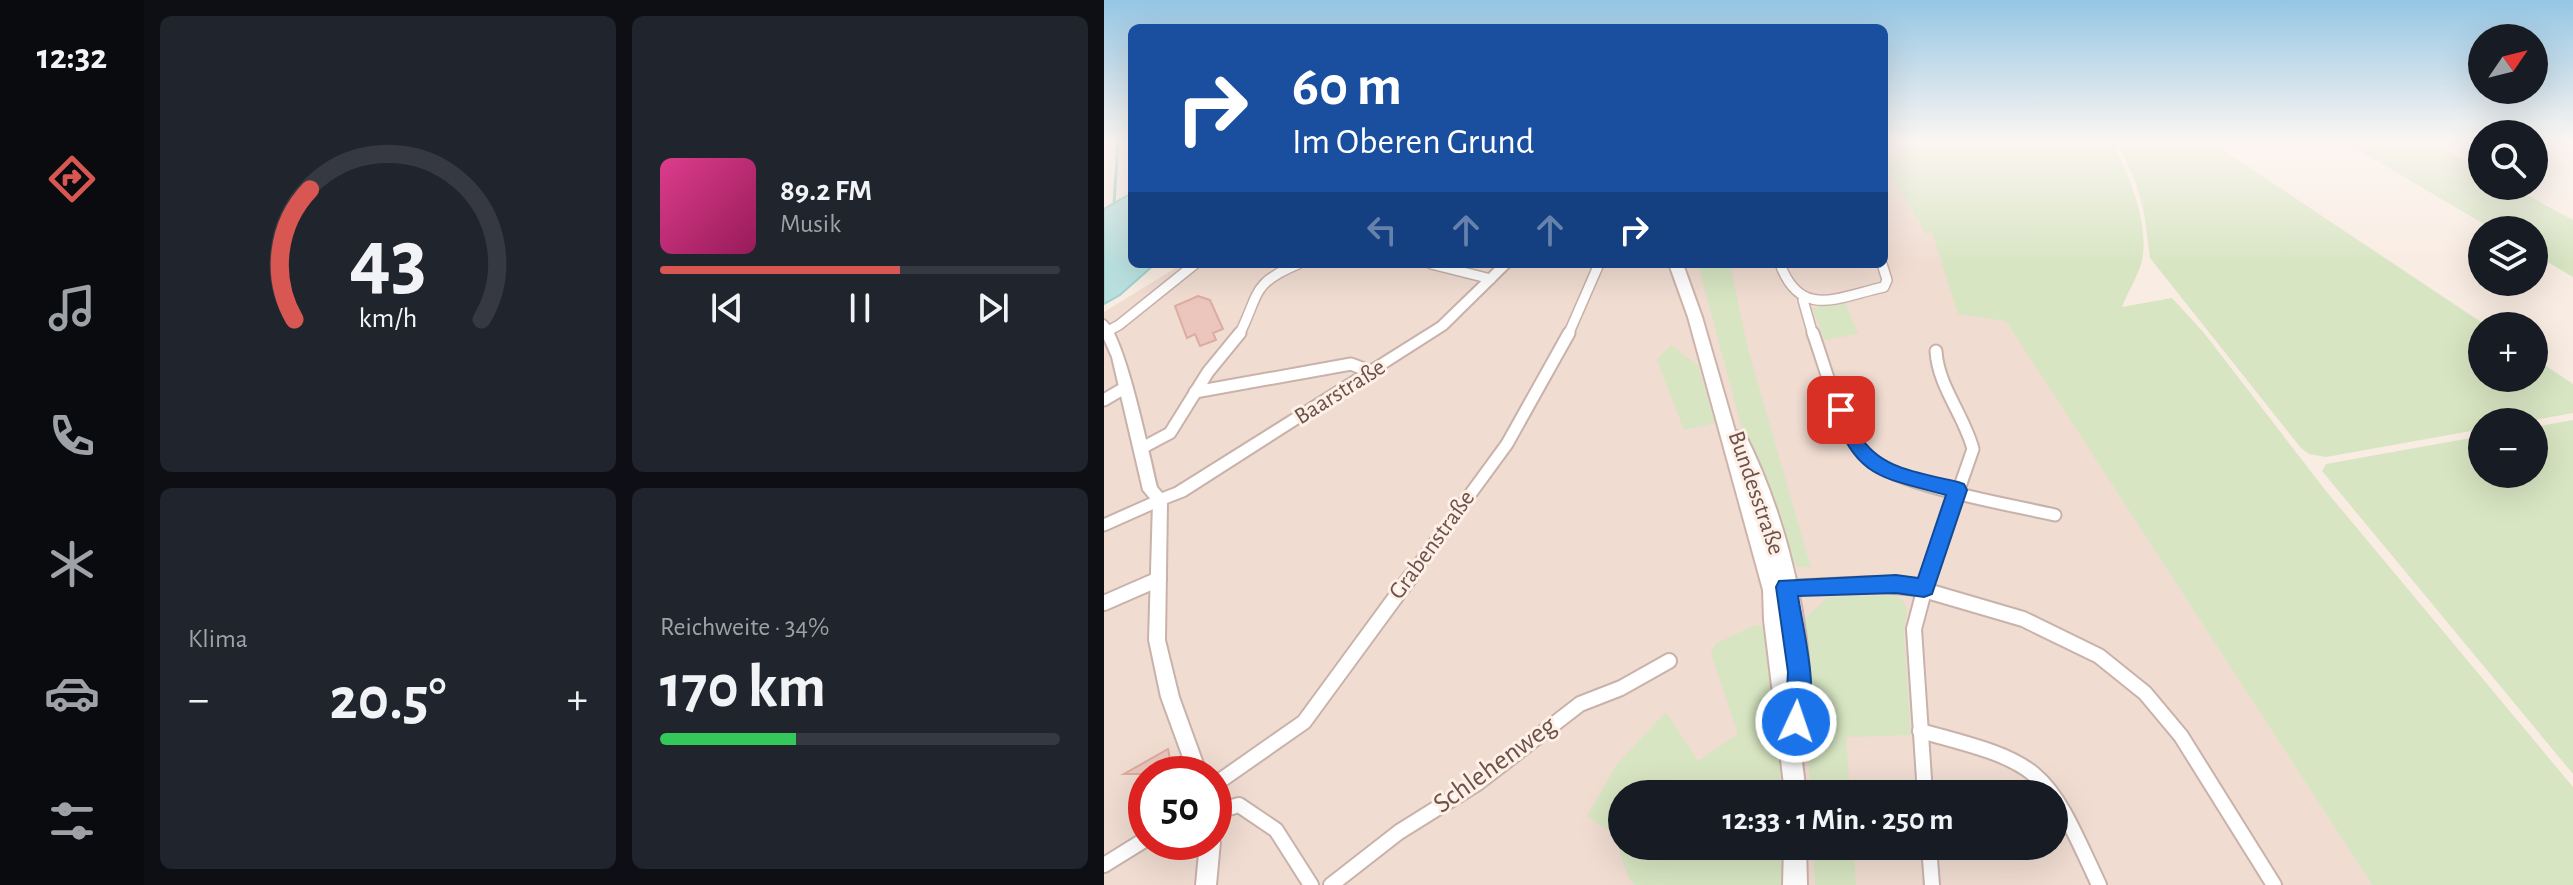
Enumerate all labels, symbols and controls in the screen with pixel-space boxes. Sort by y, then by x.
north arrow [2468,24,2548,104]
map controls [2468,24,2548,488]
text: 12:32 [37,39,107,75]
icon: right [1160,56,1264,160]
text: 60 m [1292,59,1402,115]
button: search [2468,120,2548,200]
text: Im Oberen Grund [1292,124,1534,160]
icon: directions [44,151,100,207]
text: 89.2 FM [780,176,872,206]
icon: left [1360,208,1404,252]
icon: ahead [1444,208,1488,252]
icon: ahead [1528,208,1572,252]
icon: right [1612,208,1656,252]
text: Musik [780,211,841,237]
button: layers [2468,216,2548,296]
text: 43 [349,219,427,303]
icon: music [44,280,100,336]
icon: previous [705,286,749,330]
icon: pause [838,286,882,330]
icon: next [971,286,1015,330]
text: km/h [359,304,417,333]
button: + [2468,312,2548,392]
street label: Baarstraße [1290,355,1390,429]
pin [1807,376,1875,444]
icon: arrive [1819,388,1863,432]
icon: phone [44,408,100,464]
button: − [2468,408,2548,488]
street label: Bundesstraße [1724,428,1788,558]
street label: Grabenstraße [1385,486,1479,604]
icon: climate [44,536,100,592]
text: Reichweite · 34% [660,614,829,640]
text: Klima [188,626,248,652]
text: 170 km [660,658,826,718]
icon: car [44,665,100,721]
text: 20.5° [330,670,446,730]
text: − [188,678,209,722]
text: + [567,678,588,722]
position arrow [1754,680,1838,764]
street label: Schlehenweg [1429,711,1562,819]
speed limit sign: 50 [1128,756,1232,860]
icon: filters [44,793,100,849]
text: 12:33 · 1 Min. · 250 m [1723,805,1953,835]

